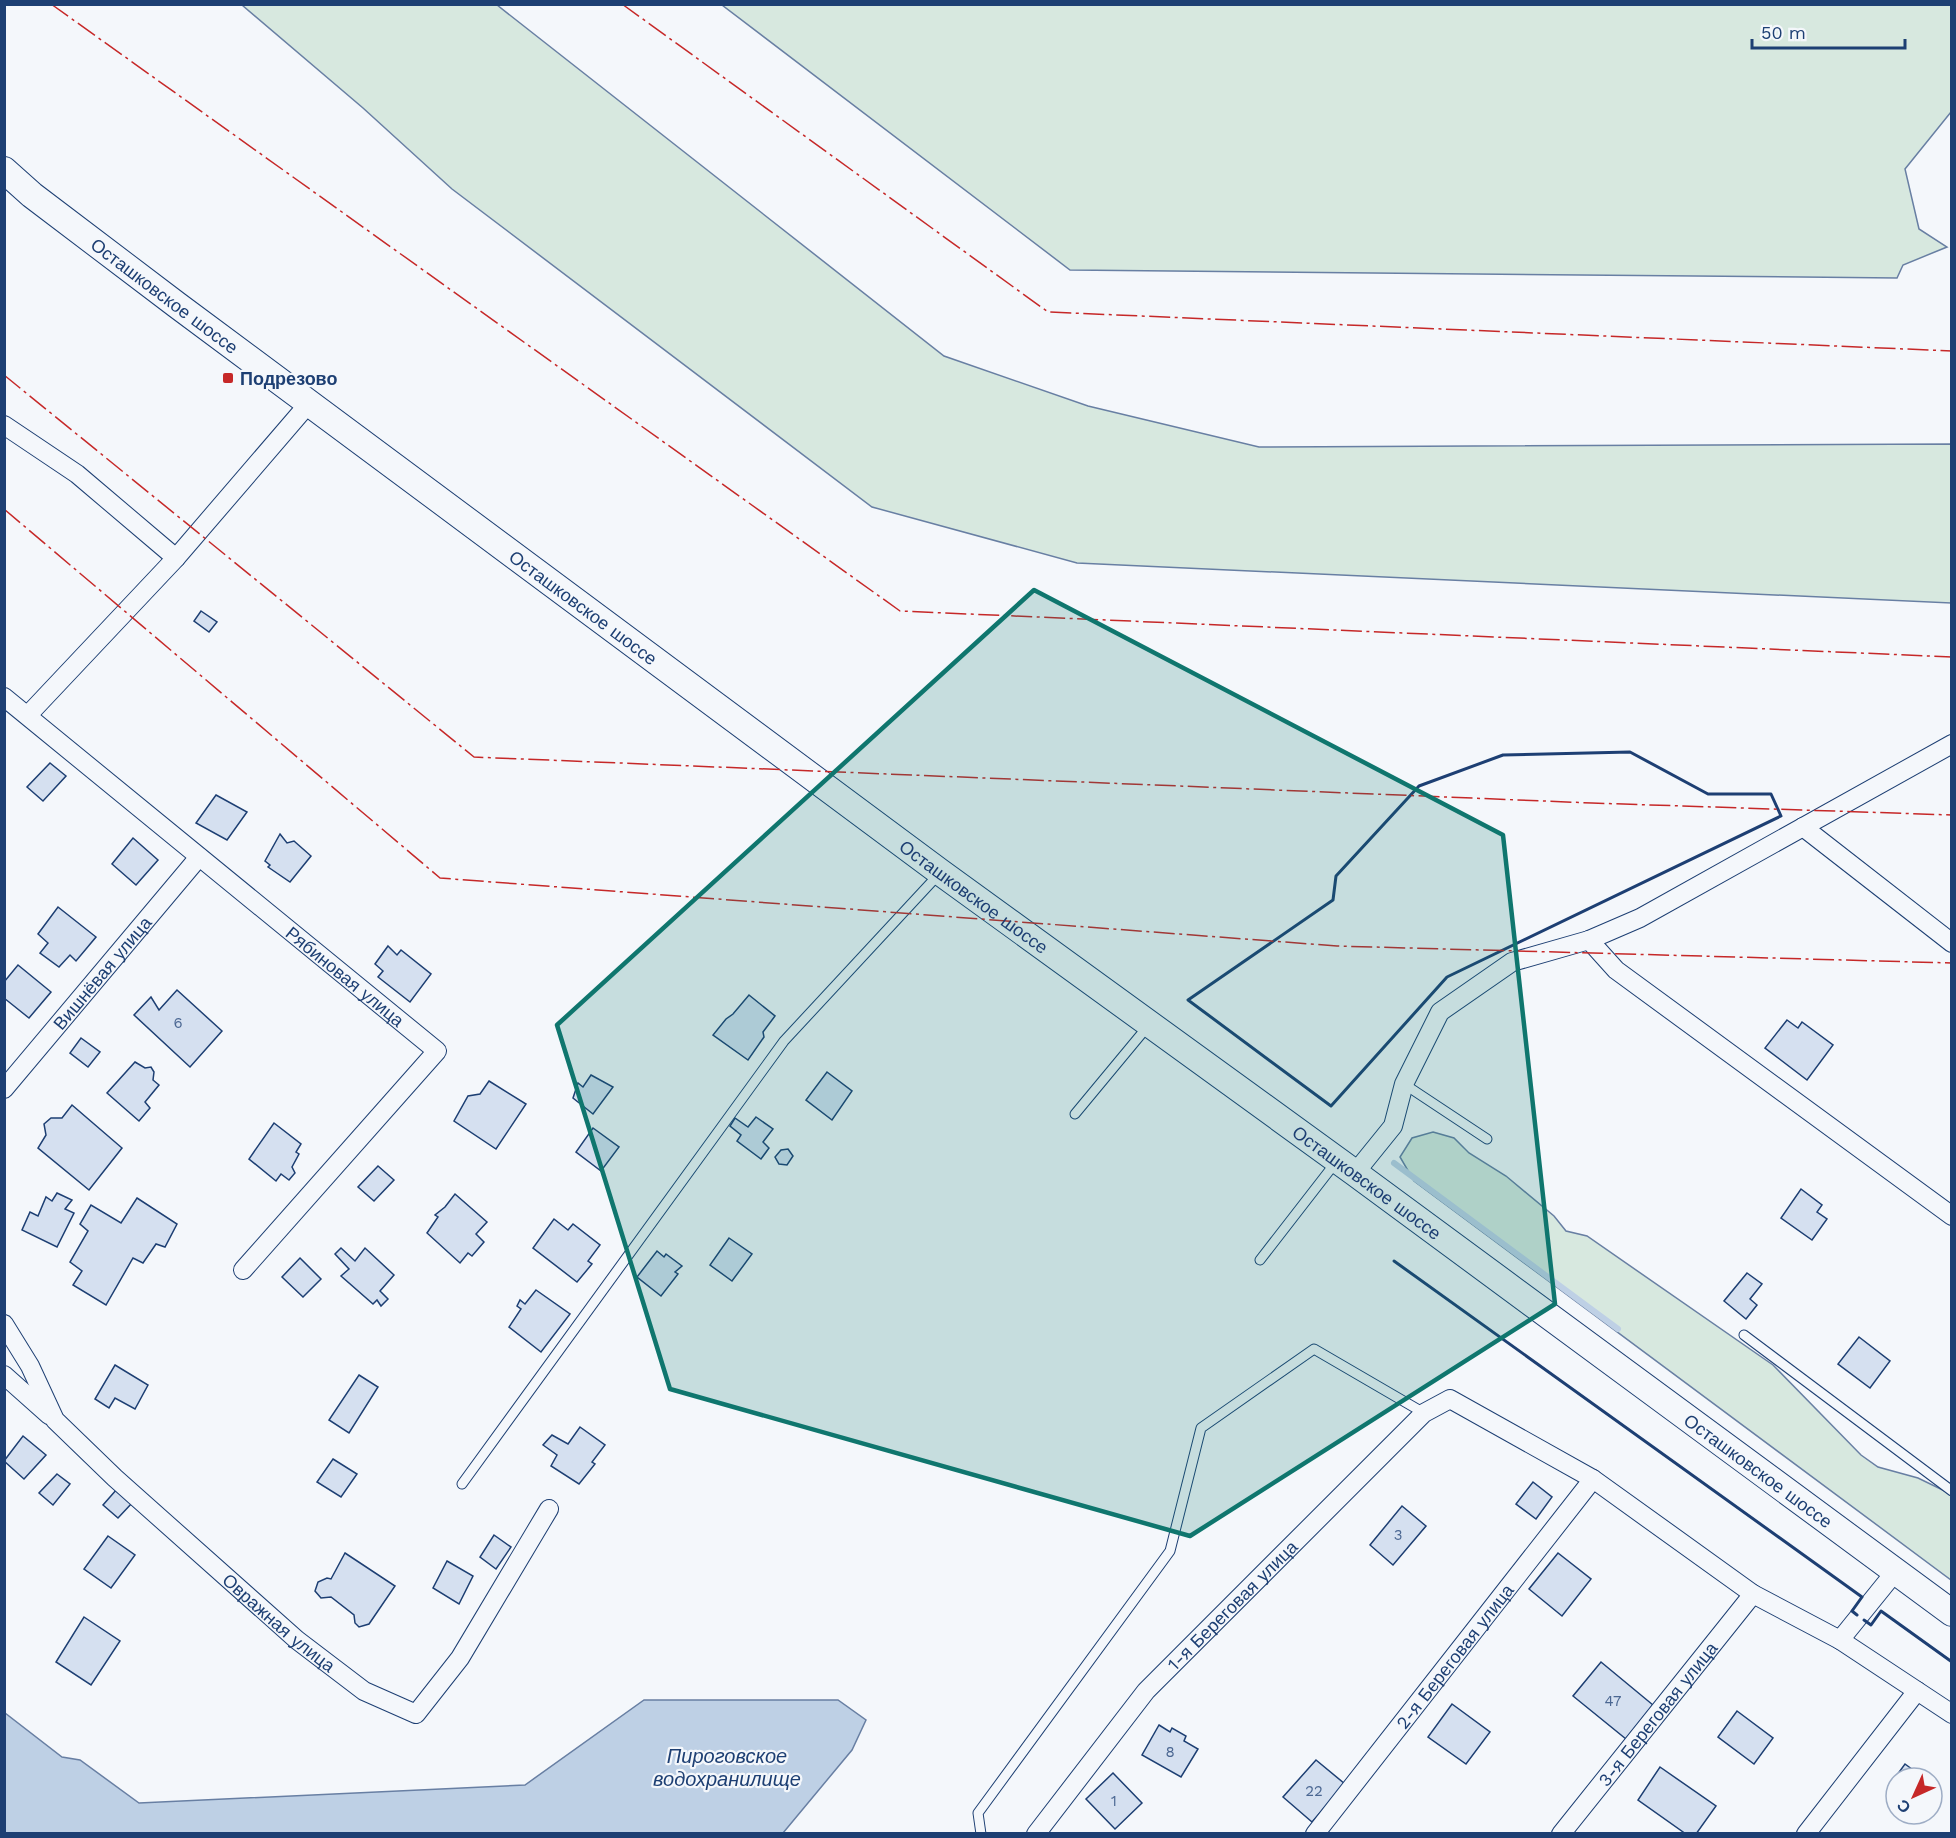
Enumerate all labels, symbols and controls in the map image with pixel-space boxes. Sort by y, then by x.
scale bar [1752,12,1905,50]
text: 50 m [1761,22,1806,43]
street label: Осташковское шоссе [87,233,243,357]
place label: Подрезово [240,368,337,389]
marker: Подрезово [221,371,235,385]
street label: Осташковское шоссе [506,545,661,669]
street label: Осташковское шоссе [896,835,1052,958]
street label: Вишнёвая улица [48,911,156,1033]
street label: Рябиновая улица [282,922,409,1031]
house number: 6 [173,1014,183,1032]
street label: Осташковское шоссе [1289,1121,1445,1243]
street label: Осташковское шоссе [1680,1409,1837,1532]
house number: 3 [1394,1526,1402,1544]
street label: 1-я Береговая улица [1163,1535,1302,1674]
street label: Овражная улица [219,1569,340,1677]
street label: 2-я Береговая улица [1391,1579,1518,1733]
street label: 3-я Береговая улица [1593,1637,1722,1790]
house number: 47 [1605,1692,1621,1710]
house number: 8 [1165,1743,1175,1761]
water label: Пироговское водохранилище [653,1744,801,1791]
north arrow [1884,1766,1944,1826]
house number: 22 [1305,1782,1323,1800]
house number: 1 [1111,1792,1117,1810]
text: С [1893,1795,1915,1817]

